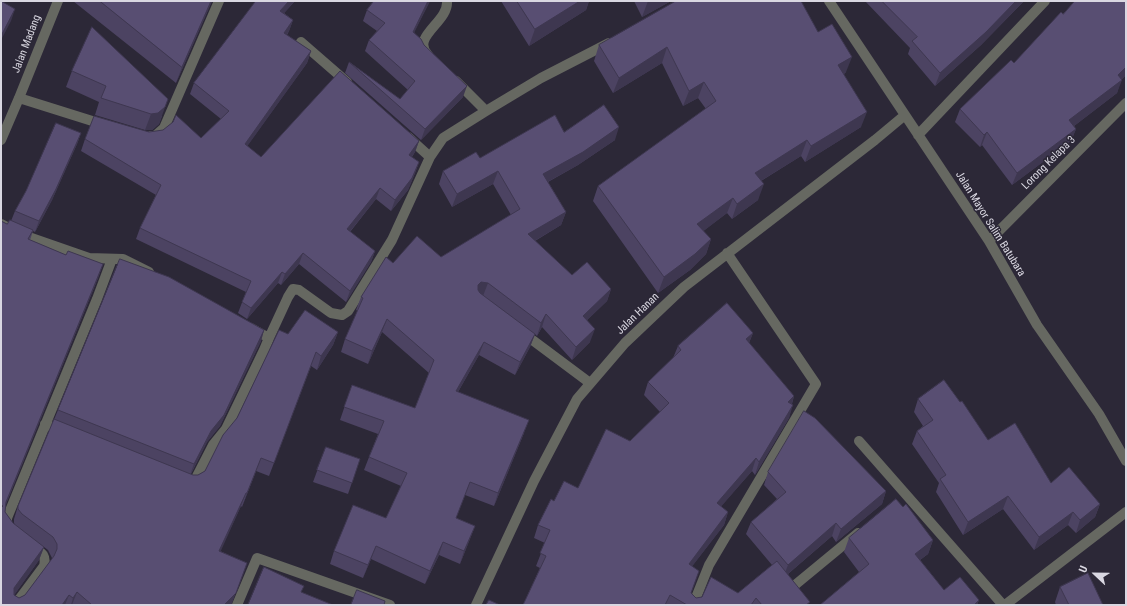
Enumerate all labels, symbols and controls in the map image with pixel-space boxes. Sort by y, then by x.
street label: Jalan Madang [10,13,44,75]
street label: Lorong Kelapa 3 [1019,133,1079,193]
street label: Jalan Mayor Salim Batubara [952,169,1028,279]
street label: Jalan Hanan [614,290,662,338]
north arrow [1075,554,1115,594]
text: U [1076,564,1091,575]

